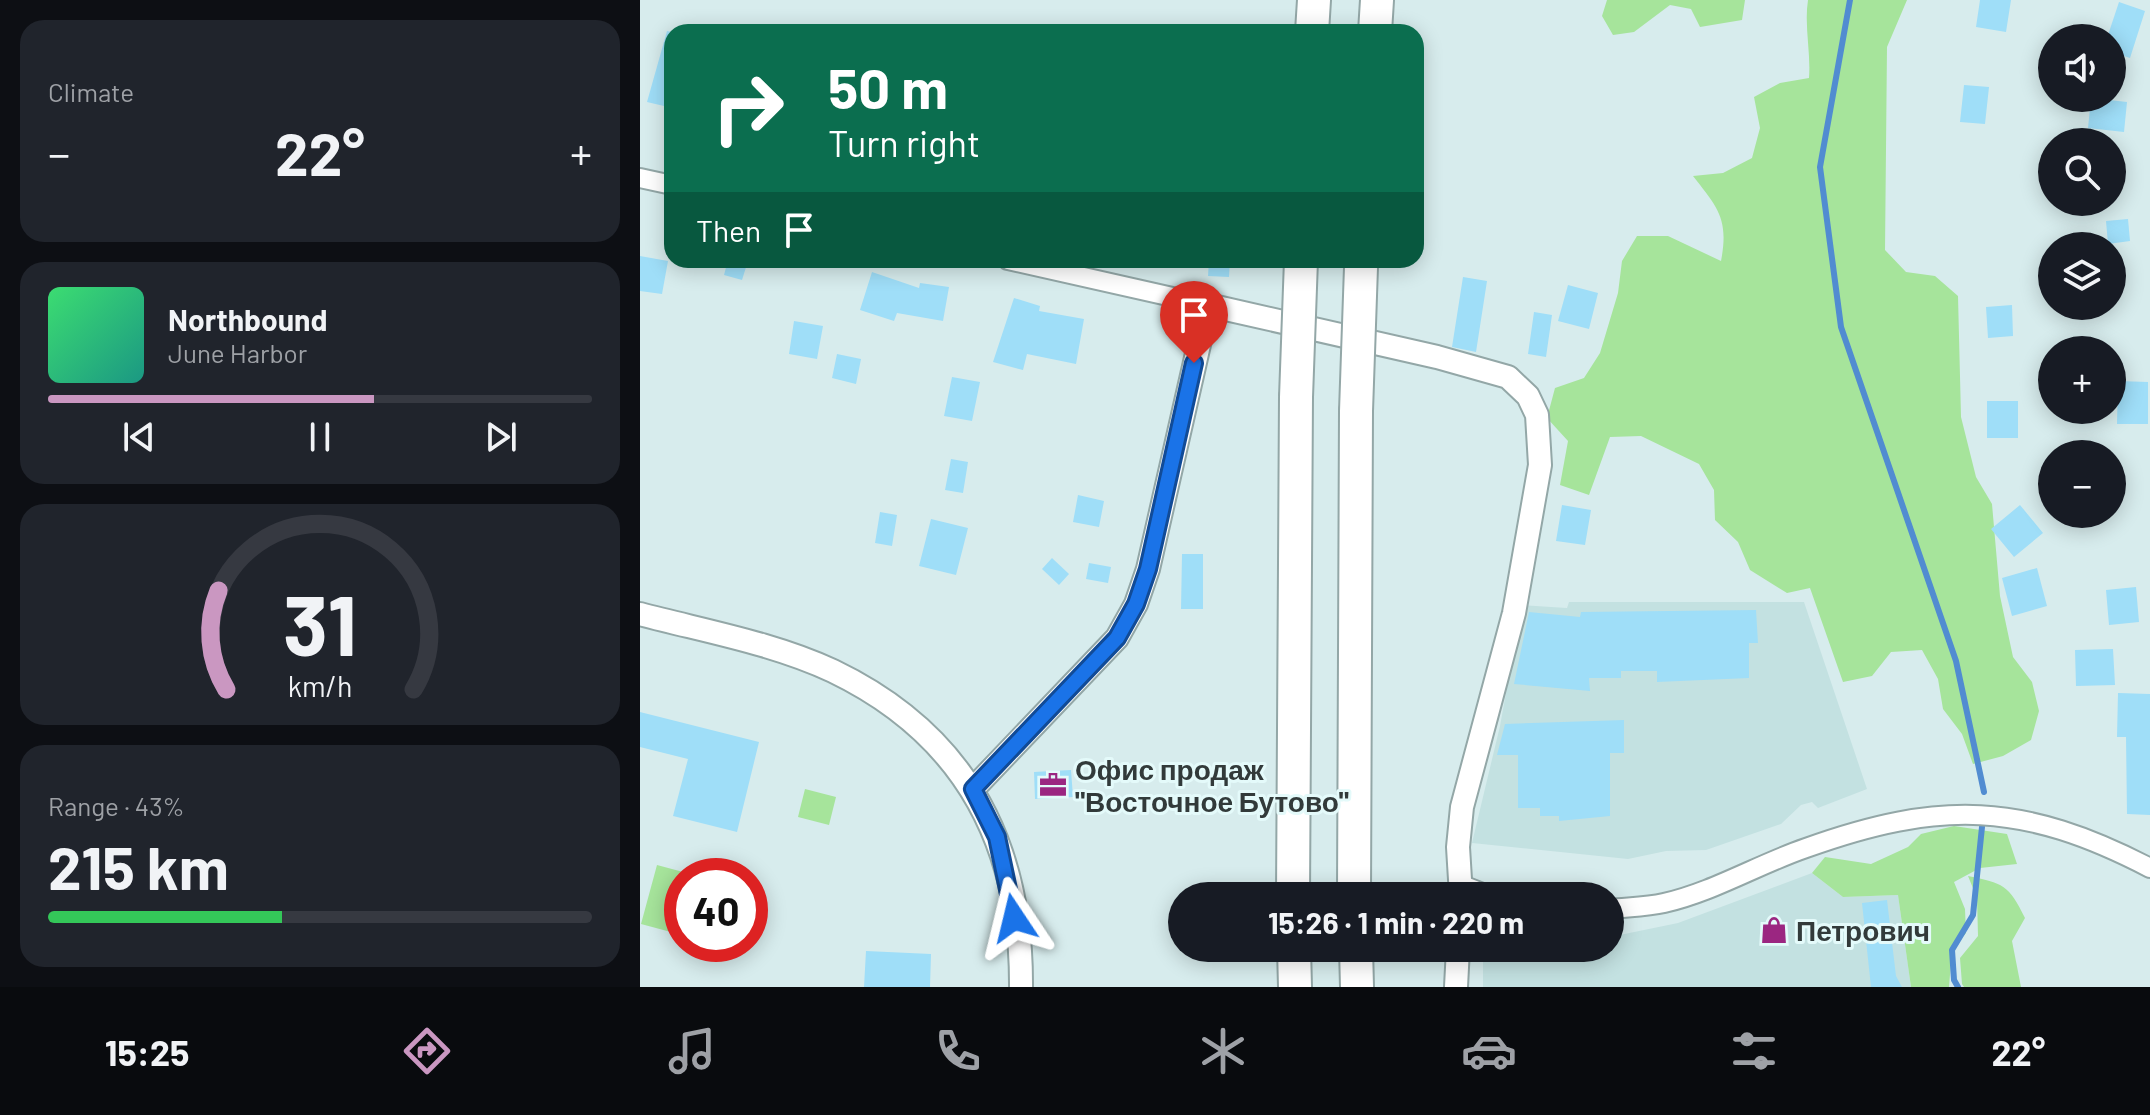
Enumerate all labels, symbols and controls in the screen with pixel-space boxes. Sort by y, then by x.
map controls [2038,24,2126,528]
button: sound [2038,24,2126,112]
text: 50 m [828,53,948,120]
icon: right [696,56,800,160]
text: Climate [48,76,134,107]
text: 22° [275,116,365,188]
text: Turn right [828,121,980,164]
text: − [48,126,70,179]
text: + [570,126,592,179]
button: search [2038,128,2126,216]
icon: arrive [777,208,821,252]
text: Then [696,212,761,248]
button: layers [2038,232,2126,320]
pin [1160,281,1228,363]
icon: arrive [1172,293,1216,337]
text: Northbound [168,301,327,337]
button: + [2038,336,2126,424]
text: June Harbor [168,337,307,368]
icon: previous [117,415,161,459]
icon: pause [298,415,342,459]
icon: next [479,415,523,459]
button: − [2038,440,2126,528]
text: 31 [283,573,357,673]
text: km/h [288,669,352,704]
place label: Офис продаж "Восточное Бутово" [1075,752,1349,818]
office icon: Офис продаж "Восточное Бутово" [1038,770,1068,800]
text: Range · 43% [48,790,185,821]
text: 215 km [48,830,229,902]
speed limit sign: 40 [664,858,768,962]
position arrow [972,876,1056,960]
text: 15:26 · 1 min · 220 m [1268,904,1524,940]
place label: Петрович [1796,913,1930,947]
shop icon: Петрович [1759,915,1789,945]
icon: directions [399,1023,455,1079]
icon: music [664,1023,720,1079]
icon: phone [930,1023,986,1079]
icon: climate [1195,1023,1251,1079]
icon: car [1461,1023,1517,1079]
icon: filters [1726,1023,1782,1079]
text: 15:25 [105,1030,190,1073]
text: 22° [1991,1030,2045,1073]

